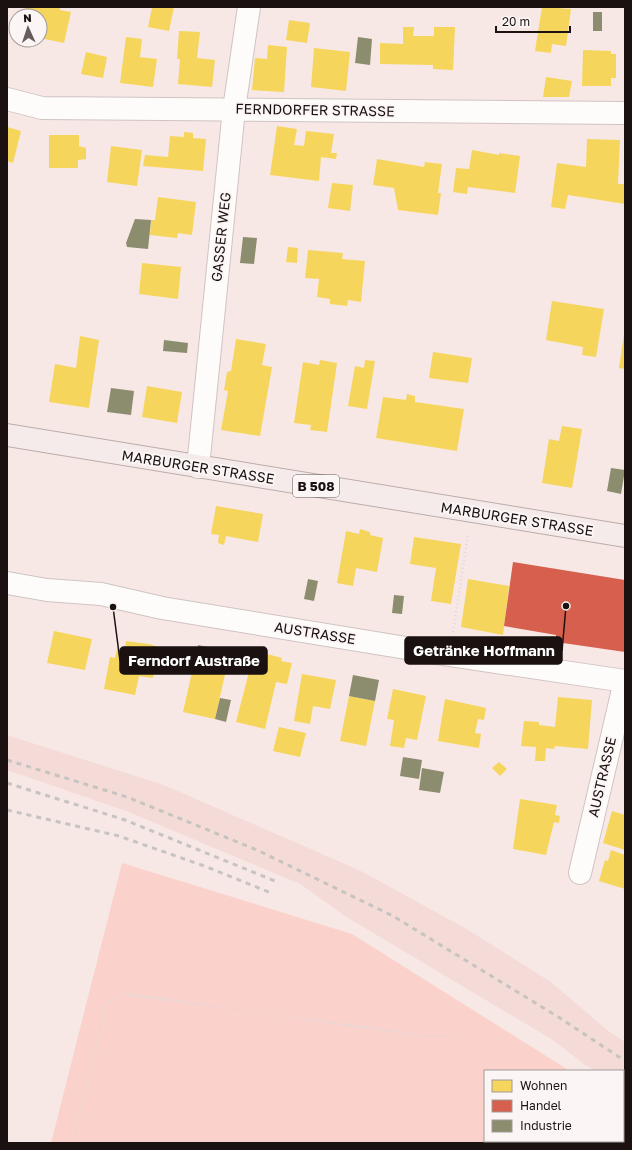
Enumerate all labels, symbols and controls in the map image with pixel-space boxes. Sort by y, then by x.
north arrow [8,8,48,48]
scale bar [496,8,570,34]
text: N [23,11,32,24]
text: 20 m [502,14,530,29]
street label: FERNDORFER STRASSE [235,100,395,119]
street label: GASSER WEG [207,191,234,283]
street label: MARBURGER STRASSE [121,446,276,487]
road number: B 508 [293,475,339,497]
street label: MARBURGER STRASSE [440,498,595,539]
street label: AUSTRASSE [273,618,357,647]
callout: Getränke Hoffmann [405,637,562,664]
text: Getränke Hoffmann [413,641,555,659]
callout: Ferndorf Austraße [120,647,267,674]
text: Ferndorf Austraße [128,651,260,669]
street label: AUSTRASSE [584,735,619,819]
legend [484,1070,624,1142]
text: Wohnen [520,1078,567,1093]
text: Handel [520,1098,562,1113]
text: Industrie [520,1118,572,1133]

